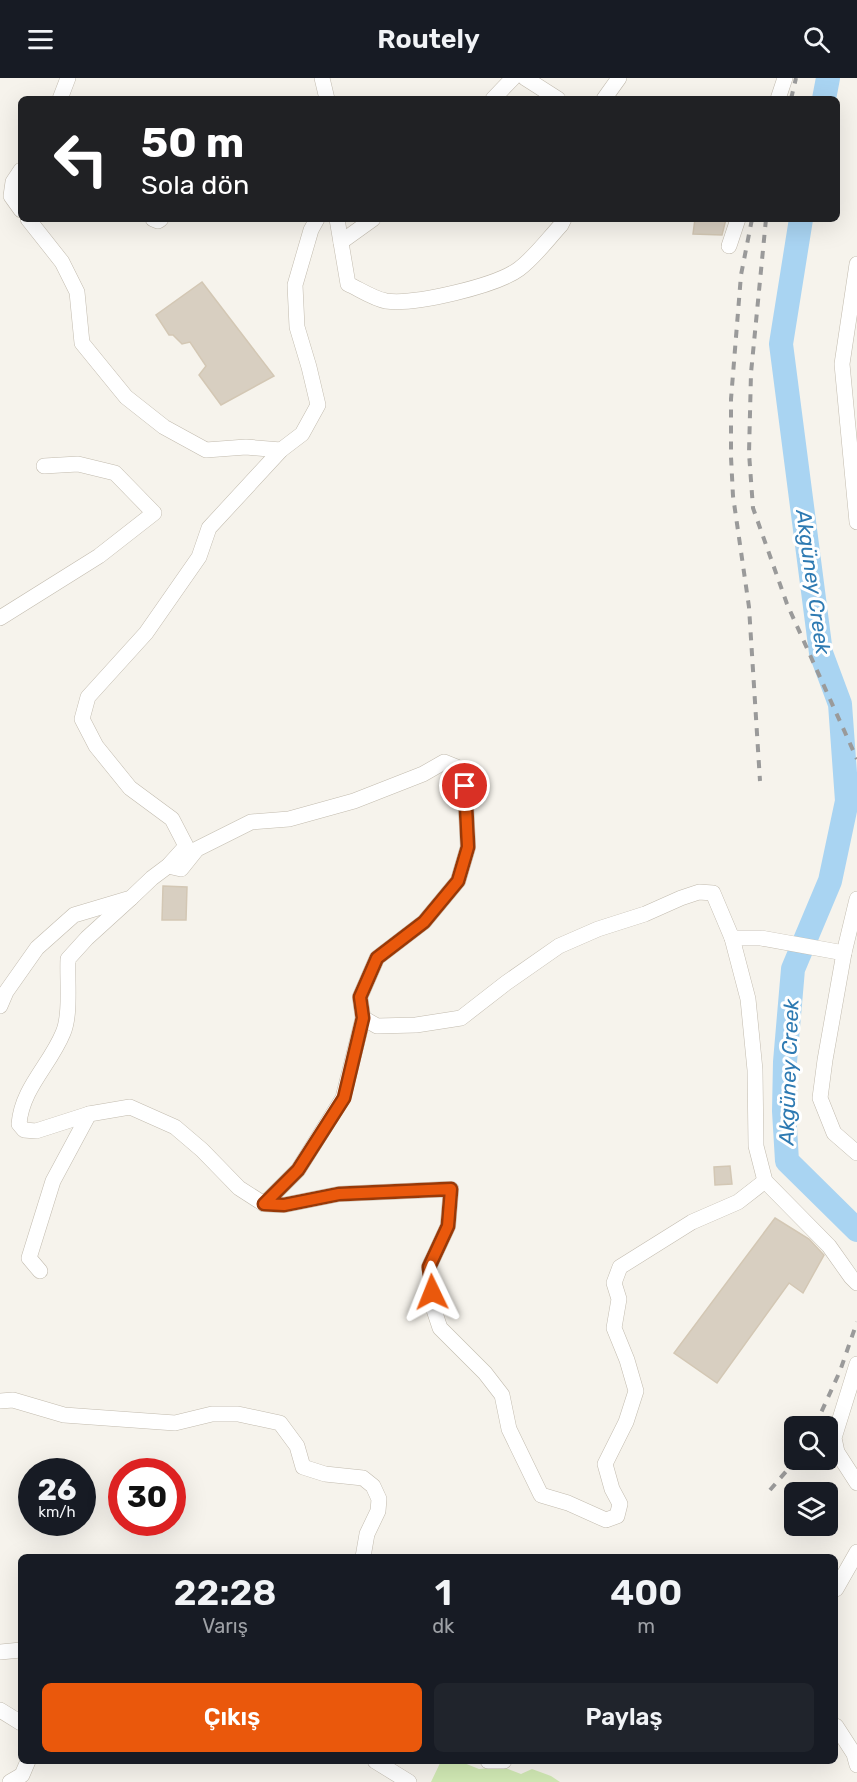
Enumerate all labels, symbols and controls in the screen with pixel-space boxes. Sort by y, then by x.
icon: menu [24,23,57,56]
text: Routely [377,23,480,55]
icon: search [800,23,833,56]
text: 50 m [141,118,244,168]
icon: left [42,120,120,198]
text: Sola dön [141,169,249,201]
water label: Akgüney Creek [791,507,836,657]
pin [439,760,490,811]
icon: arrive [448,769,481,802]
water label: Akgüney Creek [773,997,804,1146]
position arrow [400,1260,464,1324]
map controls [784,1416,838,1536]
button: search [784,1416,838,1470]
speed limit sign: 30 [108,1458,186,1536]
text: 26 [37,1472,77,1508]
button: layers [784,1482,838,1536]
text: km/h [38,1503,76,1521]
text: 22:28 [174,1571,276,1614]
text: 1 [435,1571,452,1614]
text: 400 [610,1571,682,1614]
text: Varış [202,1614,248,1638]
text: dk [432,1614,454,1638]
text: m [637,1614,655,1638]
button: Çıkış [42,1683,422,1752]
button: Paylaş [434,1683,814,1752]

